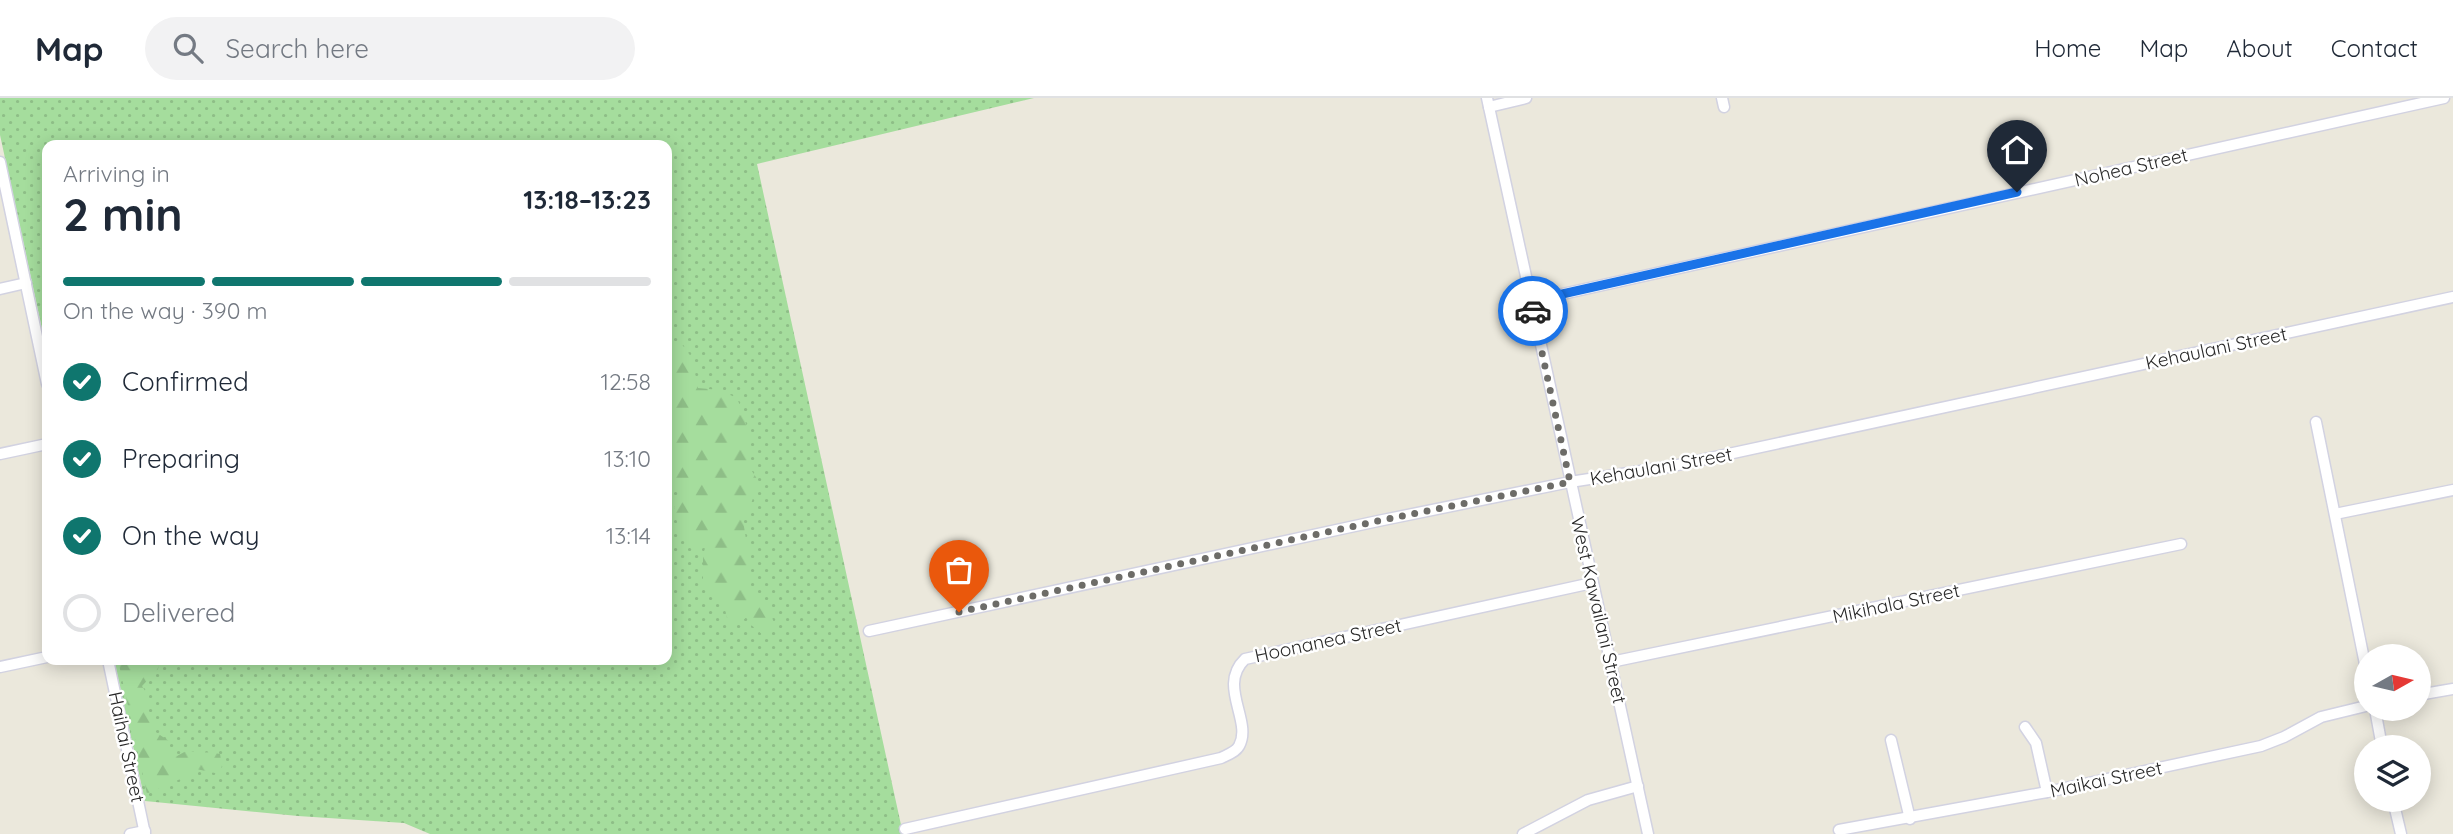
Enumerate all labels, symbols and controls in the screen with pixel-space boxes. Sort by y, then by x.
search box [145,17,635,80]
text: Map [35,28,103,69]
icon: search [169,29,207,67]
text: Search here [225,32,369,65]
text: Home [2034,33,2101,63]
text: Map [2139,33,2188,63]
text: About [2226,33,2293,63]
text: Contact [2331,33,2418,63]
pin [1987,120,2047,192]
icon: home [1998,131,2036,169]
street label: Nohea Street [2072,142,2190,192]
text: Arriving in [63,159,170,188]
text: 13:18–13:23 [523,183,651,216]
text: 2 min [63,185,183,243]
courier [1498,276,1568,346]
icon: car [1514,292,1552,330]
text: On the way · 390 m [63,296,268,325]
street label: Kehaulani Street [2143,321,2289,375]
icon: check [63,363,101,401]
text: Confirmed [122,365,249,398]
text: 12:58 [600,367,651,396]
icon: check [63,440,101,478]
text: Preparing [122,442,240,475]
street label: Kehaulani Street [1588,442,1734,490]
text: 13:10 [604,444,651,473]
street label: West Kawailani Street [1566,514,1632,706]
icon: check [63,517,101,555]
text: On the way [122,519,260,552]
text: 13:14 [606,521,651,550]
pin [929,540,989,612]
icon: bag [940,551,978,589]
street label: Mikihala Street [1830,578,1962,628]
text: Delivered [122,596,235,629]
street label: Hoonanea Street [1252,613,1404,667]
north arrow [2354,644,2431,721]
map controls [2354,644,2431,812]
street label: Haihai Street [104,689,150,805]
button: layers [2354,735,2431,812]
street label: Maikai Street [2048,755,2164,803]

